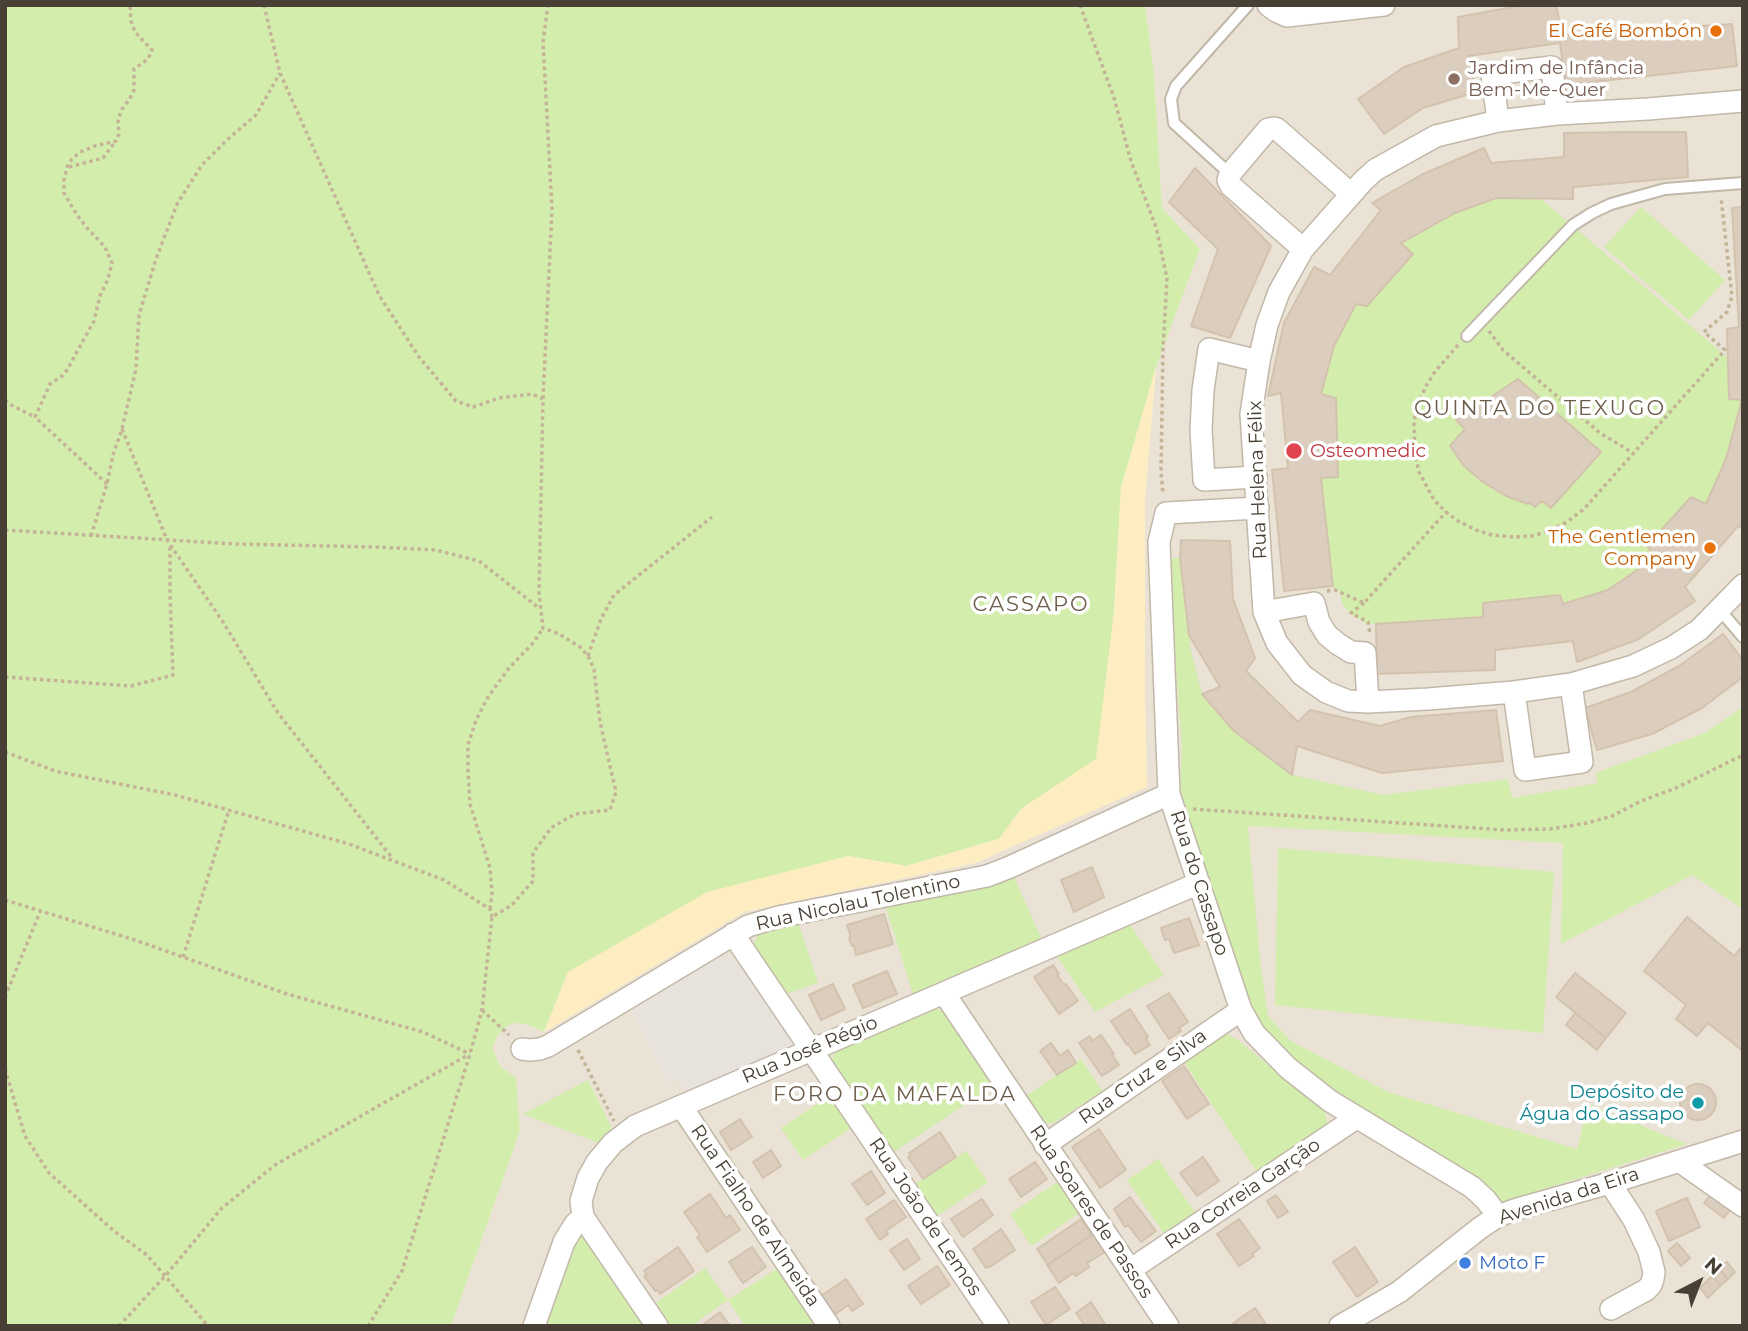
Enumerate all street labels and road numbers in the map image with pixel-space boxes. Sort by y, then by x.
street label: Rua Helena Félix [1244,400,1272,560]
street label: Rua do Cassapo [1165,807,1233,959]
street label: Rua Nicolau Tolentino [754,870,962,936]
street label: Rua José Régio [739,1011,881,1089]
street label: Rua Cruz e Silva [1075,1024,1211,1130]
street label: Rua Fialho de Almeida [685,1121,825,1311]
street label: Rua Soares de Passos [1024,1121,1158,1303]
street label: Rua João de Lemos [864,1134,986,1300]
street label: Rua Correia Garção [1161,1134,1325,1254]
street label: Avenida da Eira [1496,1163,1642,1229]

